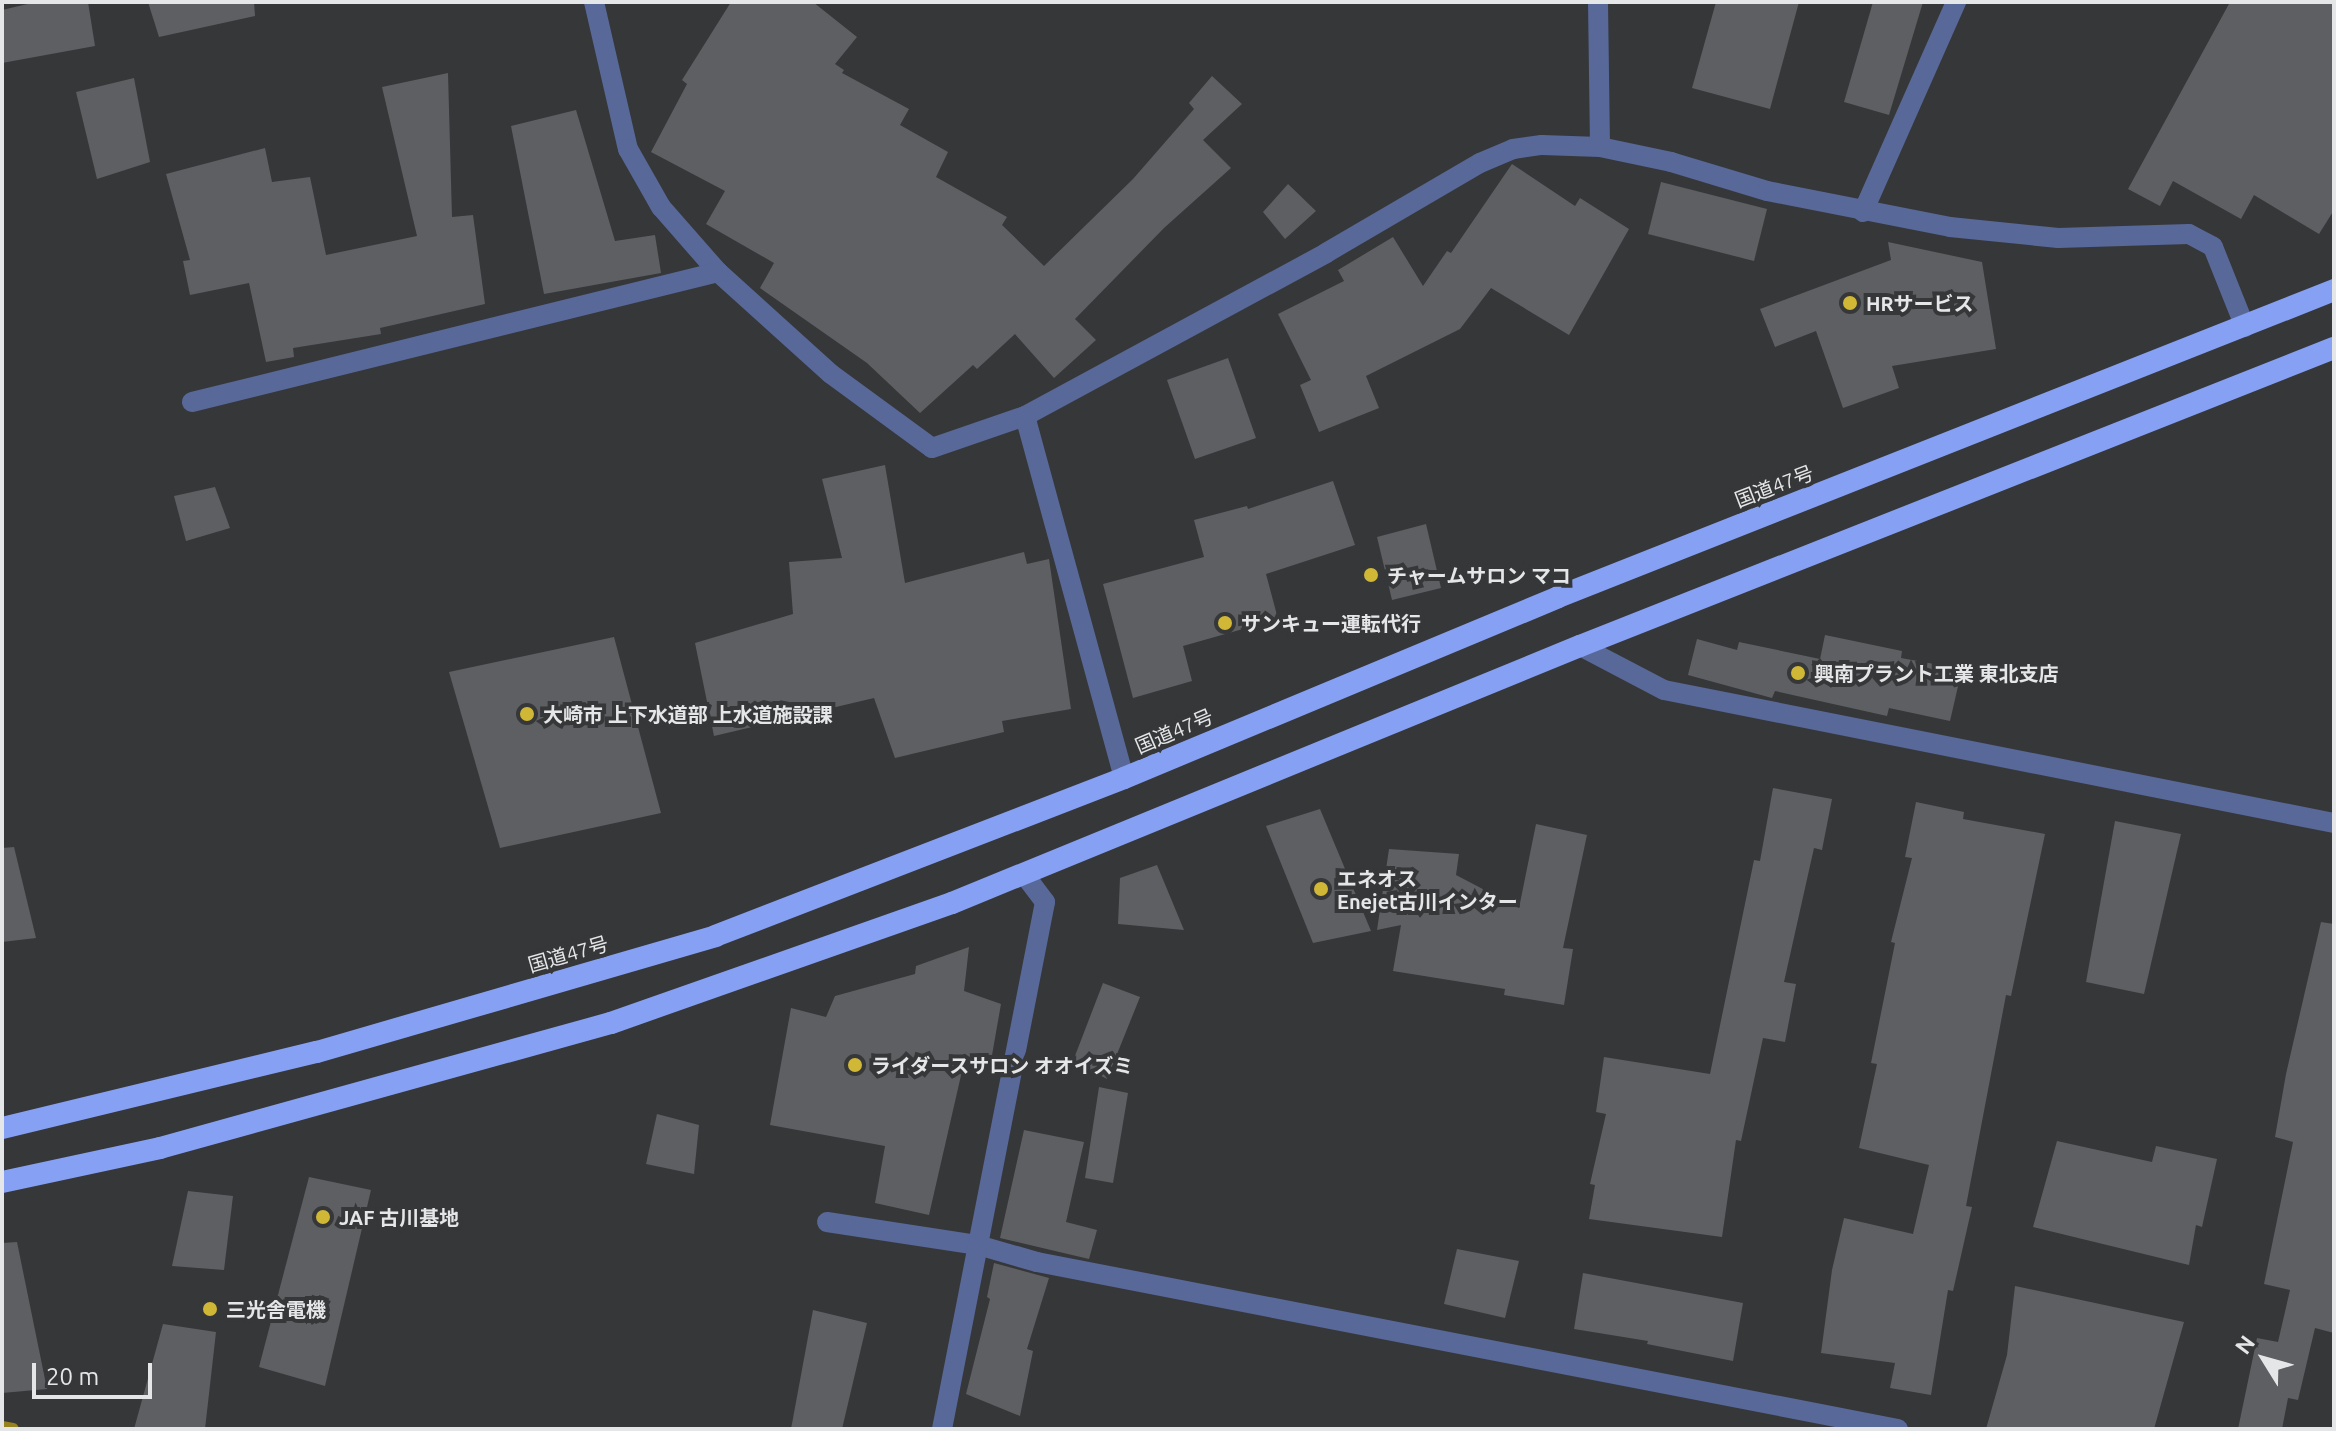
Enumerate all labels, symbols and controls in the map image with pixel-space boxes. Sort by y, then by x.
place label: HRサービス [1866,291,1974,315]
marker: HRサービス [1841,294,1859,312]
street label: 国道47号 [1731,460,1817,512]
place label: チャームサロン マコ [1387,563,1572,587]
marker: チャームサロン マコ [1362,566,1380,584]
place label: サンキュー運転代行 [1241,611,1421,635]
marker: サンキュー運転代行 [1216,614,1234,632]
place label: 興南プラント工業 東北支店 [1814,661,2059,685]
marker: 興南プラント工業 東北支店 [1789,664,1807,682]
place label: 大崎市 上下水道部 上水道施設課 [543,702,832,726]
street label: 国道47号 [1131,704,1217,758]
marker: 大崎市 上下水道部 上水道施設課 [518,705,536,723]
place label: エネオス Enejet古川インター [1337,866,1518,913]
marker: エネオス Enejet古川インター [1312,880,1330,898]
street label: 国道47号 [525,931,611,977]
place label: ライダースサロン オオイズミ [871,1053,1136,1077]
marker: ライダースサロン オオイズミ [846,1056,864,1074]
place label: JAF 古川基地 [339,1205,459,1229]
marker: JAF 古川基地 [314,1208,332,1226]
place label: 三光舎電機 [226,1297,326,1321]
marker: 三光舎電機 [201,1300,219,1318]
north arrow [2224,1319,2304,1399]
text: N [2230,1330,2259,1358]
scale bar [36,1347,156,1397]
text: 20 m [46,1363,99,1390]

